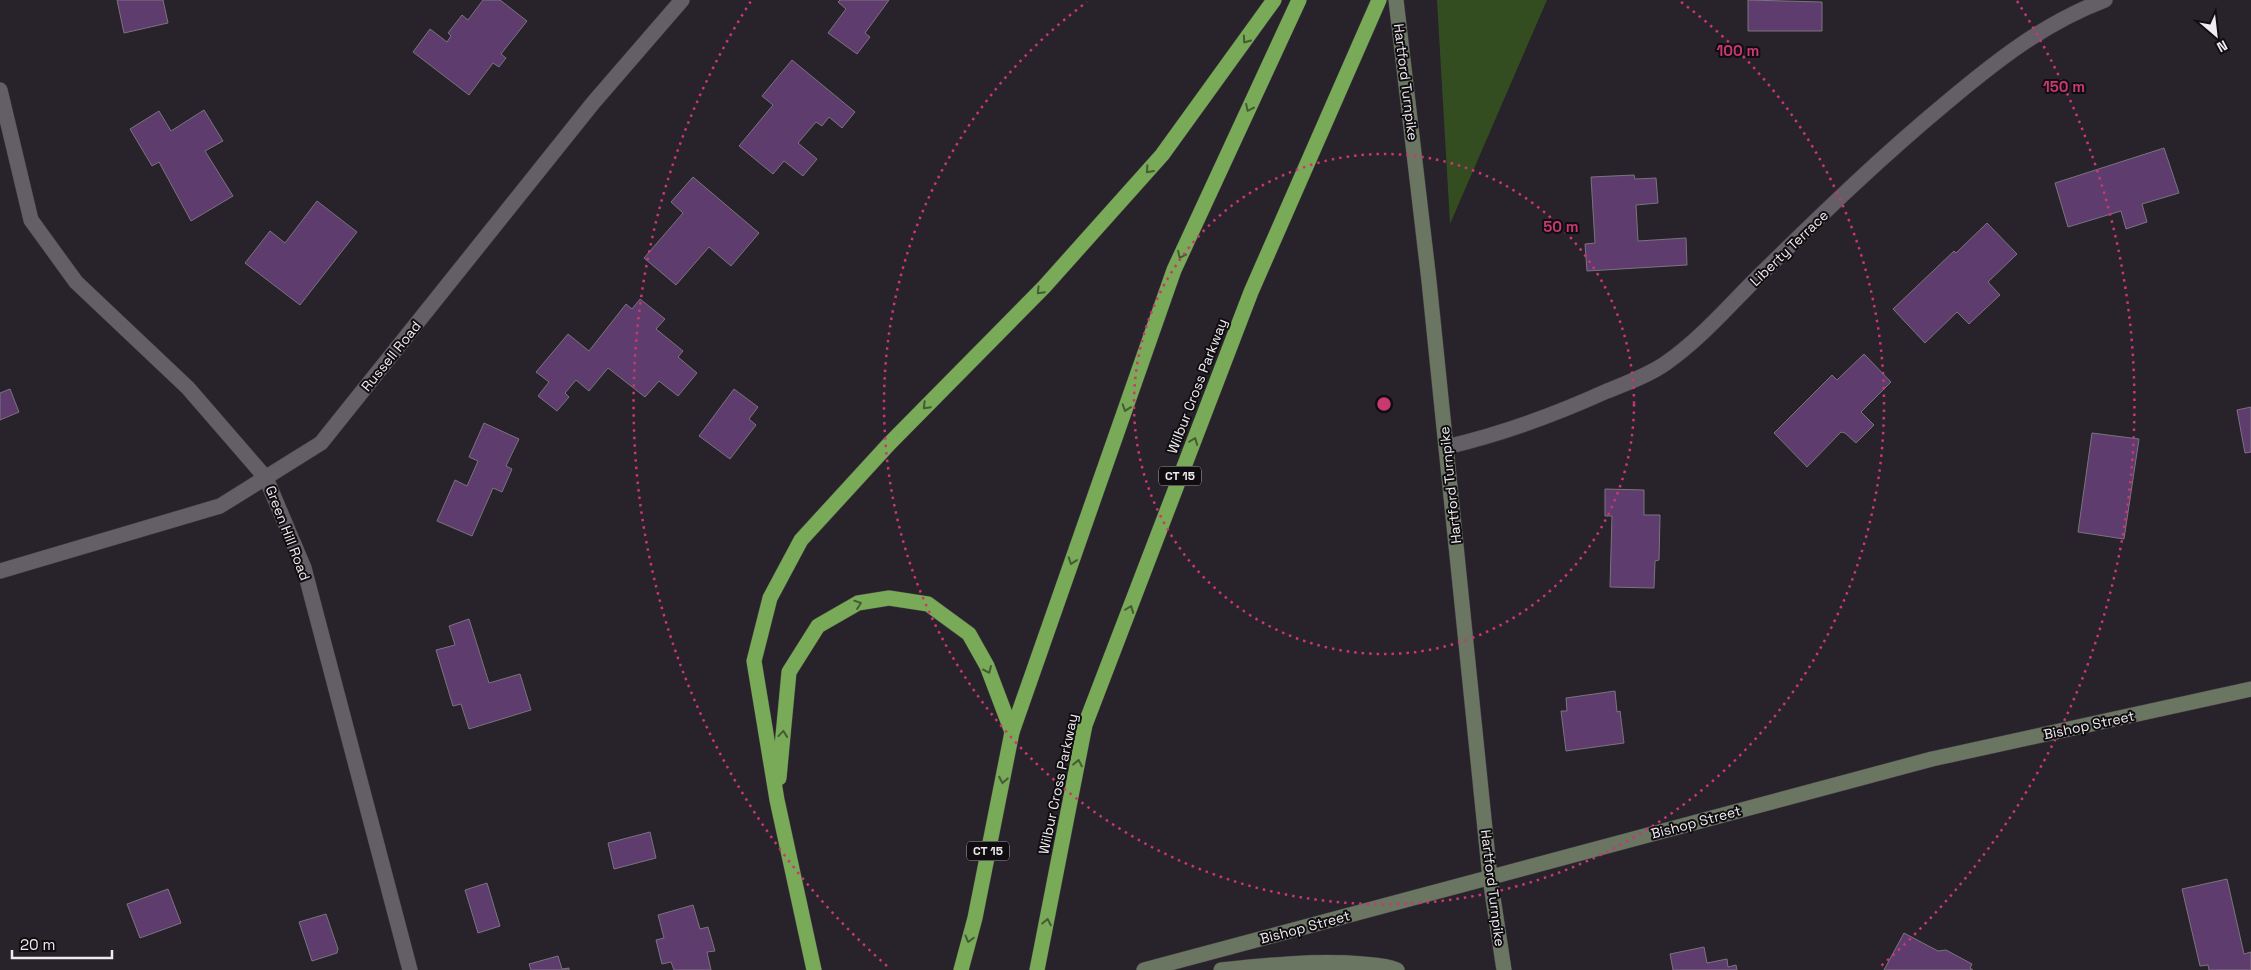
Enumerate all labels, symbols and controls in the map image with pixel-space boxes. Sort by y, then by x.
north arrow [2191,10,2241,60]
street label: Hartford Turnpike [1390,22,1422,142]
one-way arrow [1242,34,1252,43]
text: N [2214,36,2230,57]
text: 100 m [1717,41,1759,60]
text: 150 m [2043,77,2085,96]
one-way arrow [1245,103,1256,112]
one-way arrow [1146,165,1155,174]
street label: Liberty Terrace [1746,206,1832,290]
text: 50 m [1543,217,1579,236]
one-way arrow [1176,250,1187,259]
one-way arrow [1037,285,1046,294]
street label: Wilbur Cross Parkway [1163,316,1231,456]
street label: Russell Road [357,317,425,395]
centre of rings [1375,395,1393,413]
one-way arrow [923,400,932,409]
one-way arrow [1122,403,1132,411]
street label: Hartford Turnpike [1435,425,1465,545]
one-way arrow [1188,437,1198,446]
road number: CT 15 [1159,466,1201,486]
street label: Green Hill Road [262,483,314,583]
one-way arrow [1068,556,1078,565]
one-way arrow [853,600,862,610]
one-way arrow [1123,605,1134,614]
one-way arrow [981,665,992,674]
street label: Bishop Street [2042,707,2136,743]
street label: Wilbur Cross Parkway [1034,712,1082,856]
one-way arrow [777,729,788,737]
one-way arrow [1072,758,1083,767]
one-way arrow [998,775,1009,784]
street label: Bishop Street [1649,801,1743,843]
street label: Hartford Turnpike [1477,828,1509,948]
road number: CT 15 [967,841,1009,860]
street label: Bishop Street [1258,906,1352,948]
one-way arrow [1041,918,1051,927]
scale bar [12,928,112,960]
one-way arrow [965,934,975,942]
text: 20 m [20,935,55,954]

